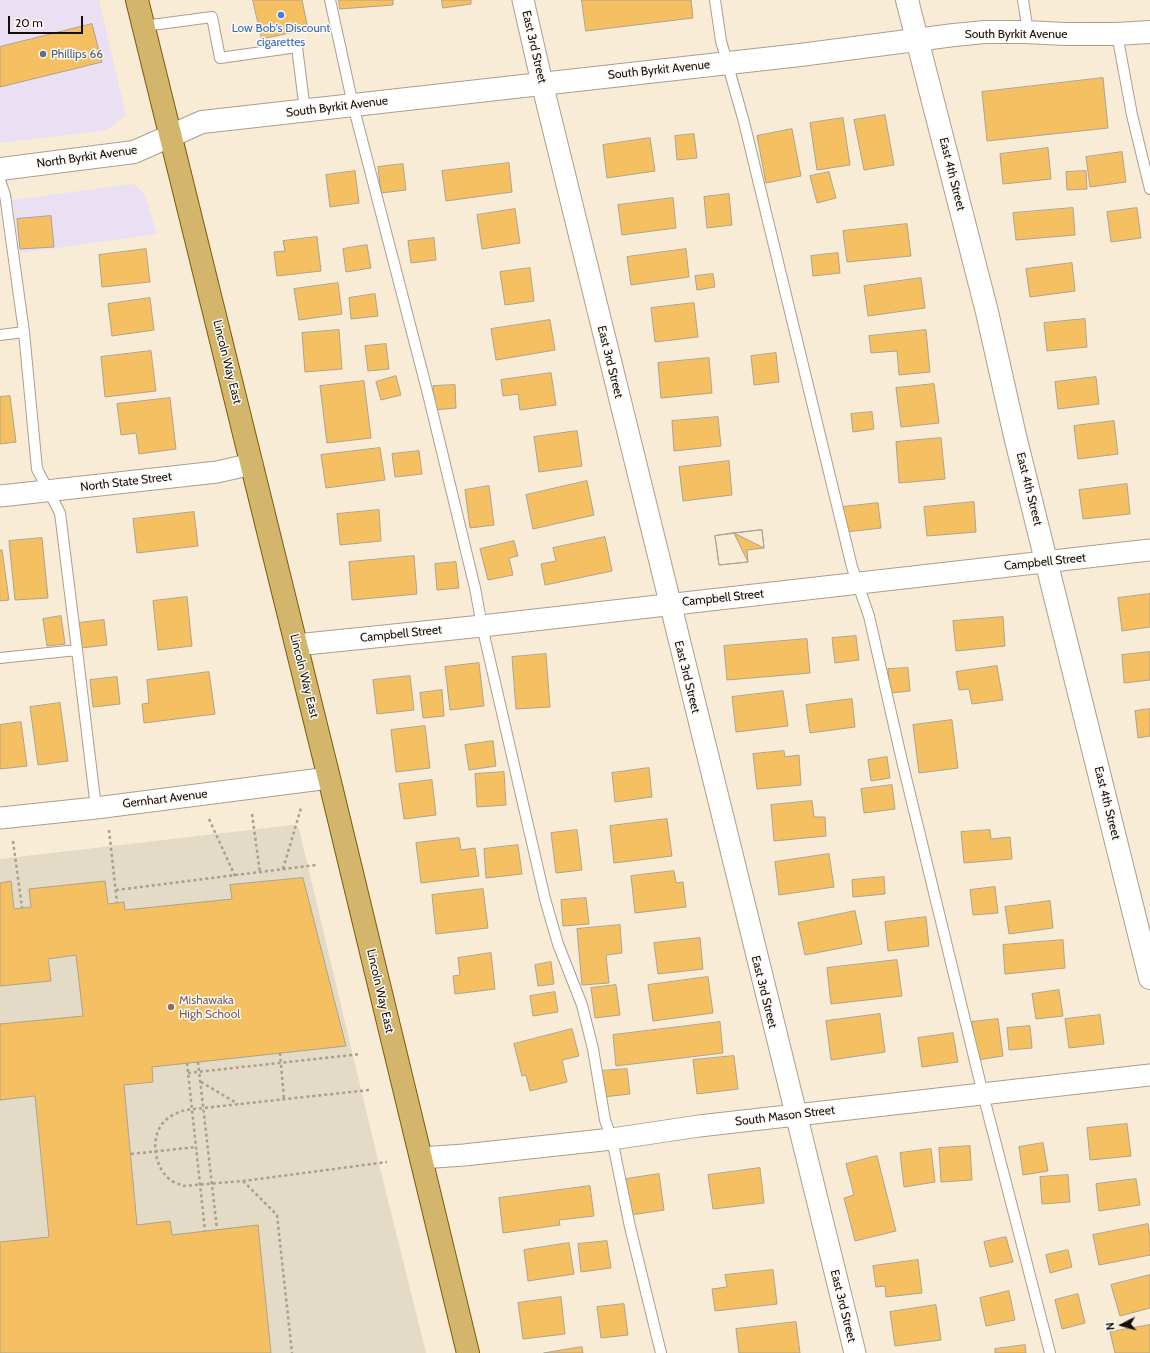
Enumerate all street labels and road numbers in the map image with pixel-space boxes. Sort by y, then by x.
street label: East 3rd Street [519,9,549,85]
street label: South Byrkit Avenue [965,27,1067,41]
street label: South Byrkit Avenue [607,57,711,83]
street label: South Byrkit Avenue [285,94,389,120]
street label: East 4th Street [936,136,968,212]
street label: North Byrkit Avenue [36,143,138,171]
street label: Lincoln Way East [210,319,244,405]
street label: East 3rd Street [594,324,626,400]
street label: East 4th Street [1013,451,1045,527]
street label: North State Street [79,469,173,495]
street label: Campbell Street [1003,551,1087,573]
street label: Campbell Street [681,587,765,609]
street label: Campbell Street [359,623,443,645]
street label: Lincoln Way East [287,633,321,719]
street label: East 3rd Street [671,639,703,715]
street label: East 4th Street [1091,765,1123,841]
street label: Gernhart Avenue [122,787,208,811]
street label: Lincoln Way East [363,947,397,1035]
street label: East 3rd Street [748,954,780,1030]
street label: South Mason Street [734,1103,836,1129]
street label: East 3rd Street [827,1268,859,1344]

